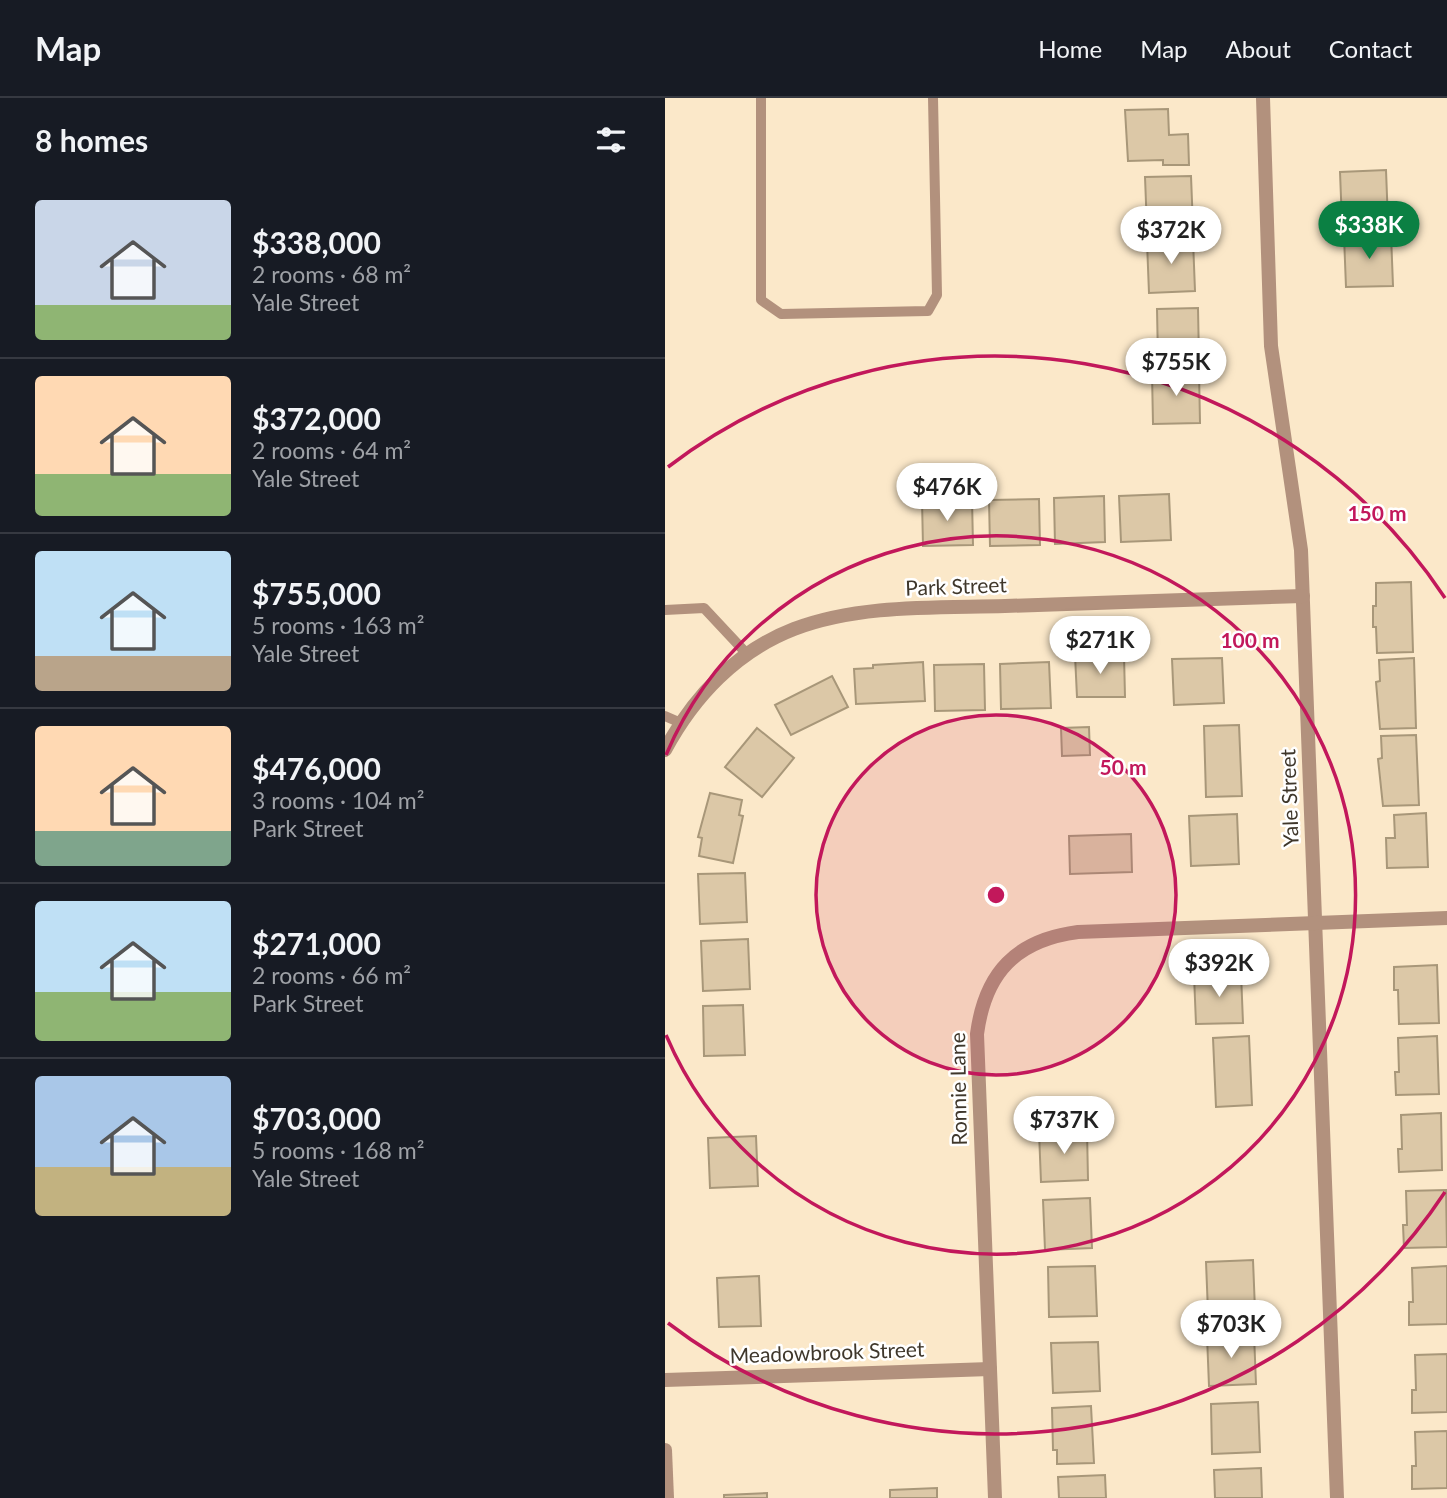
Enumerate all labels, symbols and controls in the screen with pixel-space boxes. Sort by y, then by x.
text: Map [35,28,101,68]
text: Home [1038,34,1102,63]
text: Map [1140,34,1188,63]
text: About [1226,34,1291,63]
text: Contact [1329,34,1412,63]
icon: filters [592,121,630,159]
text: 8 homes [35,122,148,158]
pin: $338K [1320,202,1418,261]
pin: $372K [1122,206,1220,266]
text: $338K [1334,210,1404,238]
text: $372K [1136,215,1206,243]
text: $338,000 [252,224,381,260]
icon: home [91,228,175,312]
text: 2 rooms · 68 m² [252,260,411,288]
text: Yale Street [252,288,359,316]
pin: $755K [1127,338,1225,398]
text: $755K [1141,347,1211,375]
text: $372,000 [252,400,381,436]
icon: home [91,404,175,488]
text: 2 rooms · 64 m² [252,436,411,464]
text: Yale Street [252,464,359,492]
pin: $476K [898,464,996,523]
text: $476K [912,472,982,500]
text: 150 m [1347,500,1407,525]
street label: Park Street [905,571,1008,600]
text: $755,000 [252,575,381,611]
icon: home [91,579,175,663]
text: 5 rooms · 163 m² [252,611,424,639]
pin: $271K [1051,616,1149,676]
text: $271K [1065,625,1135,653]
text: 100 m [1220,627,1280,652]
text: Yale Street [252,639,359,667]
street label: Yale Street [1274,748,1303,847]
text: $476,000 [252,750,381,786]
icon: home [91,754,175,838]
text: 50 m [1099,754,1147,779]
text: 3 rooms · 104 m² [252,786,424,814]
text: Park Street [252,814,363,842]
centre of rings [984,883,1008,907]
text: $271,000 [252,925,381,961]
icon: home [91,929,175,1013]
pin: $392K [1170,940,1268,999]
text: $392K [1184,948,1254,976]
text: 2 rooms · 66 m² [252,961,411,989]
text: Park Street [252,989,363,1017]
street label: Ronnie Lane [944,1032,971,1146]
pin: $737K [1015,1096,1113,1156]
text: $703,000 [252,1100,381,1136]
icon: home [91,1104,175,1188]
text: $737K [1029,1105,1099,1133]
text: 5 rooms · 168 m² [252,1136,424,1164]
text: Yale Street [252,1164,359,1192]
pin: $703K [1182,1300,1280,1360]
text: $703K [1196,1309,1266,1337]
street label: Meadowbrook Street [729,1336,925,1367]

